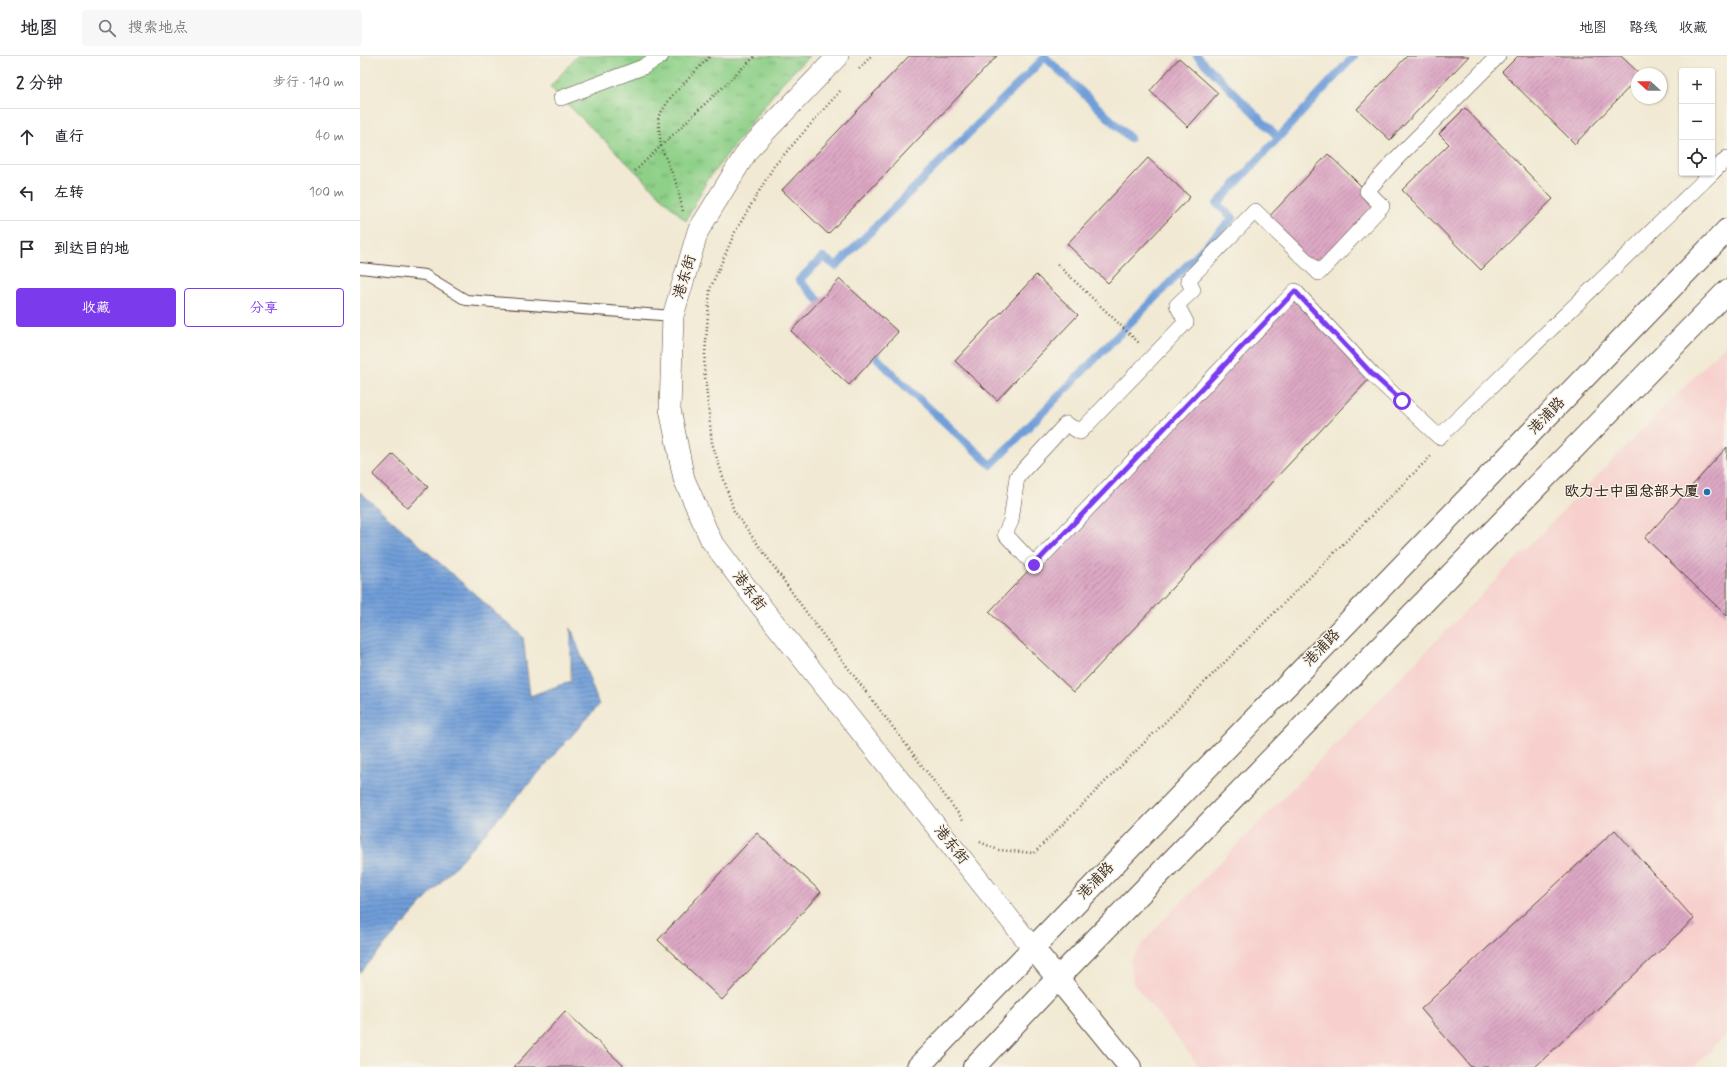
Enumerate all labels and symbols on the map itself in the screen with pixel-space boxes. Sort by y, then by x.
north arrow [1631,68,1667,104]
street label: 港东街 [669,253,701,301]
route start [1393,392,1411,410]
street label: 港浦路 [1524,393,1570,439]
place label: 欧力士中国总部大厦 [1564,482,1699,502]
marker: 欧力士中国总部大厦 [1702,487,1712,497]
route end [1025,556,1043,574]
street label: 港东街 [727,567,771,615]
street label: 港浦路 [1299,625,1345,671]
street label: 港东街 [929,821,973,869]
street label: 港浦路 [1073,858,1119,904]

